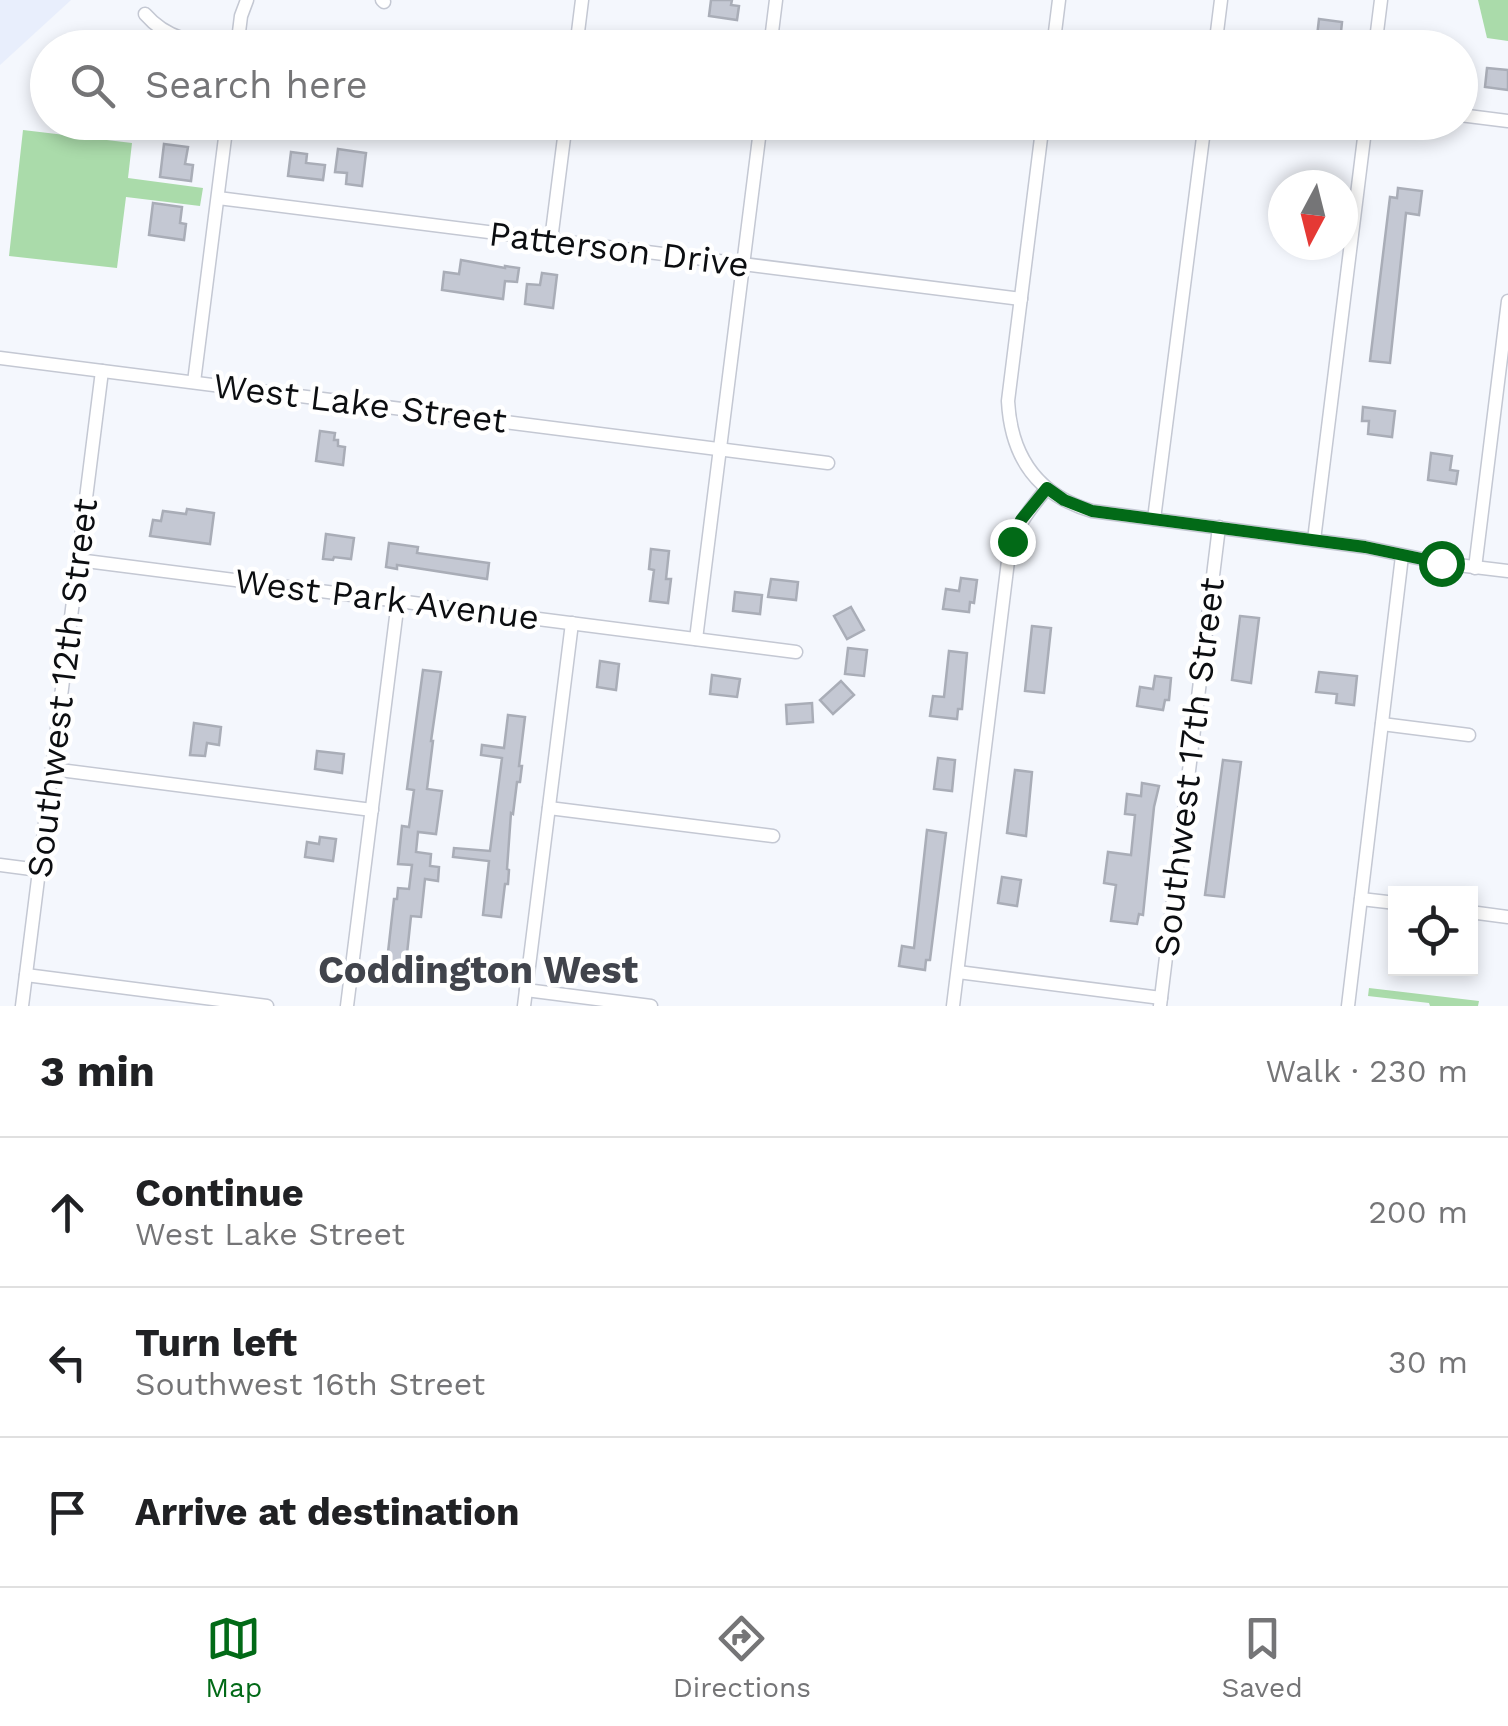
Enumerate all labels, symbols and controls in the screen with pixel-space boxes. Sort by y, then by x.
search box [30,30,1478,140]
icon: search [65,58,120,113]
text: Search here [145,63,368,107]
north arrow [1268,170,1358,260]
street label: Patterson Drive [487,212,751,286]
street label: West Lake Street [211,364,509,442]
street label: Southwest 12th Street [18,496,106,880]
route end [990,519,1036,565]
route start [1419,541,1465,587]
street label: West Park Avenue [232,559,542,639]
street label: Southwest 17th Street [1145,575,1233,959]
map controls [1388,886,1478,976]
button: locate [1388,886,1478,976]
district label: Coddington West [318,948,638,992]
text: 3 min [40,1047,155,1096]
text: Walk · 230 m [1266,1052,1468,1090]
text: Continue [135,1171,304,1215]
icon: ahead [40,1185,95,1240]
text: 200 m [1368,1193,1468,1231]
text: West Lake Street [135,1215,405,1253]
text: Turn left [135,1321,297,1365]
icon: left [40,1335,95,1390]
text: 30 m [1388,1343,1468,1381]
text: Southwest 16th Street [135,1365,485,1403]
icon: arrive [40,1485,95,1540]
text: Arrive at destination [135,1490,520,1534]
tab: Map [205,1611,262,1704]
tab: Directions [673,1611,811,1704]
tab: Saved [1221,1611,1303,1704]

